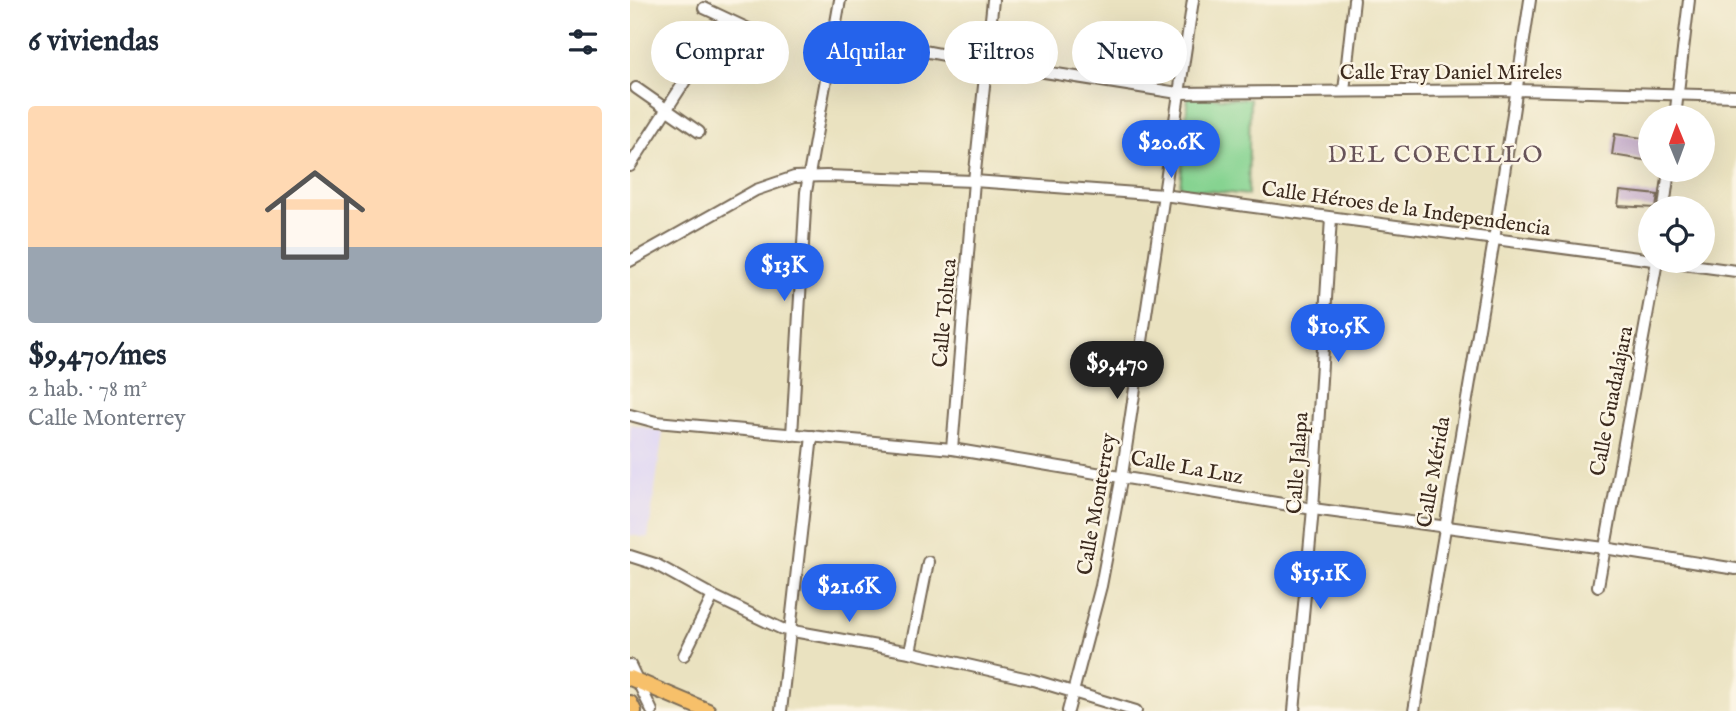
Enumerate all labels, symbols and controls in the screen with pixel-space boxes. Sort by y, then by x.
chip: Comprar [651,21,789,84]
chip: Alquilar [803,21,930,84]
chip: Filtros [944,21,1058,84]
chip: Nuevo [1072,21,1187,84]
text: 6 viviendas [28,23,159,61]
icon: filters [564,23,602,61]
street label: Calle Fray Daniel Mireles [1340,60,1562,87]
north arrow [1638,105,1715,182]
map controls [1638,105,1715,273]
pin: $20.6K [1114,120,1228,180]
text: $20.6K [1138,128,1204,157]
district label: DEL COECILLO [1328,140,1544,171]
icon: home [252,152,378,278]
street label: Calle Héroes de la Independencia [1260,176,1553,243]
button: locate [1638,196,1715,273]
pin: $13K [743,244,825,303]
text: $13K [761,251,807,280]
street label: Calle Toluca [927,257,964,369]
pin: $10.5K [1281,304,1395,364]
text: $10.5K [1307,312,1369,341]
street label: Calle Guadalajara [1585,323,1640,479]
text: $9,470/mes [28,337,167,375]
pin: $9,470 [1060,342,1174,401]
text: $9,470 [1086,349,1148,378]
text: 2 hab. · 78 m² [28,375,147,404]
text: Calle Monterrey [28,404,186,433]
street label: Calle Jalapa [1281,410,1316,515]
street label: Calle Mérida [1411,414,1458,530]
street label: Calle Monterrey [1072,430,1123,577]
street label: Calle La Luz [1128,445,1245,492]
pin: $15.1K [1263,552,1377,611]
text: $15.1K [1290,559,1350,588]
pin: $21.6K [792,564,906,624]
text: $21.6K [817,572,881,601]

